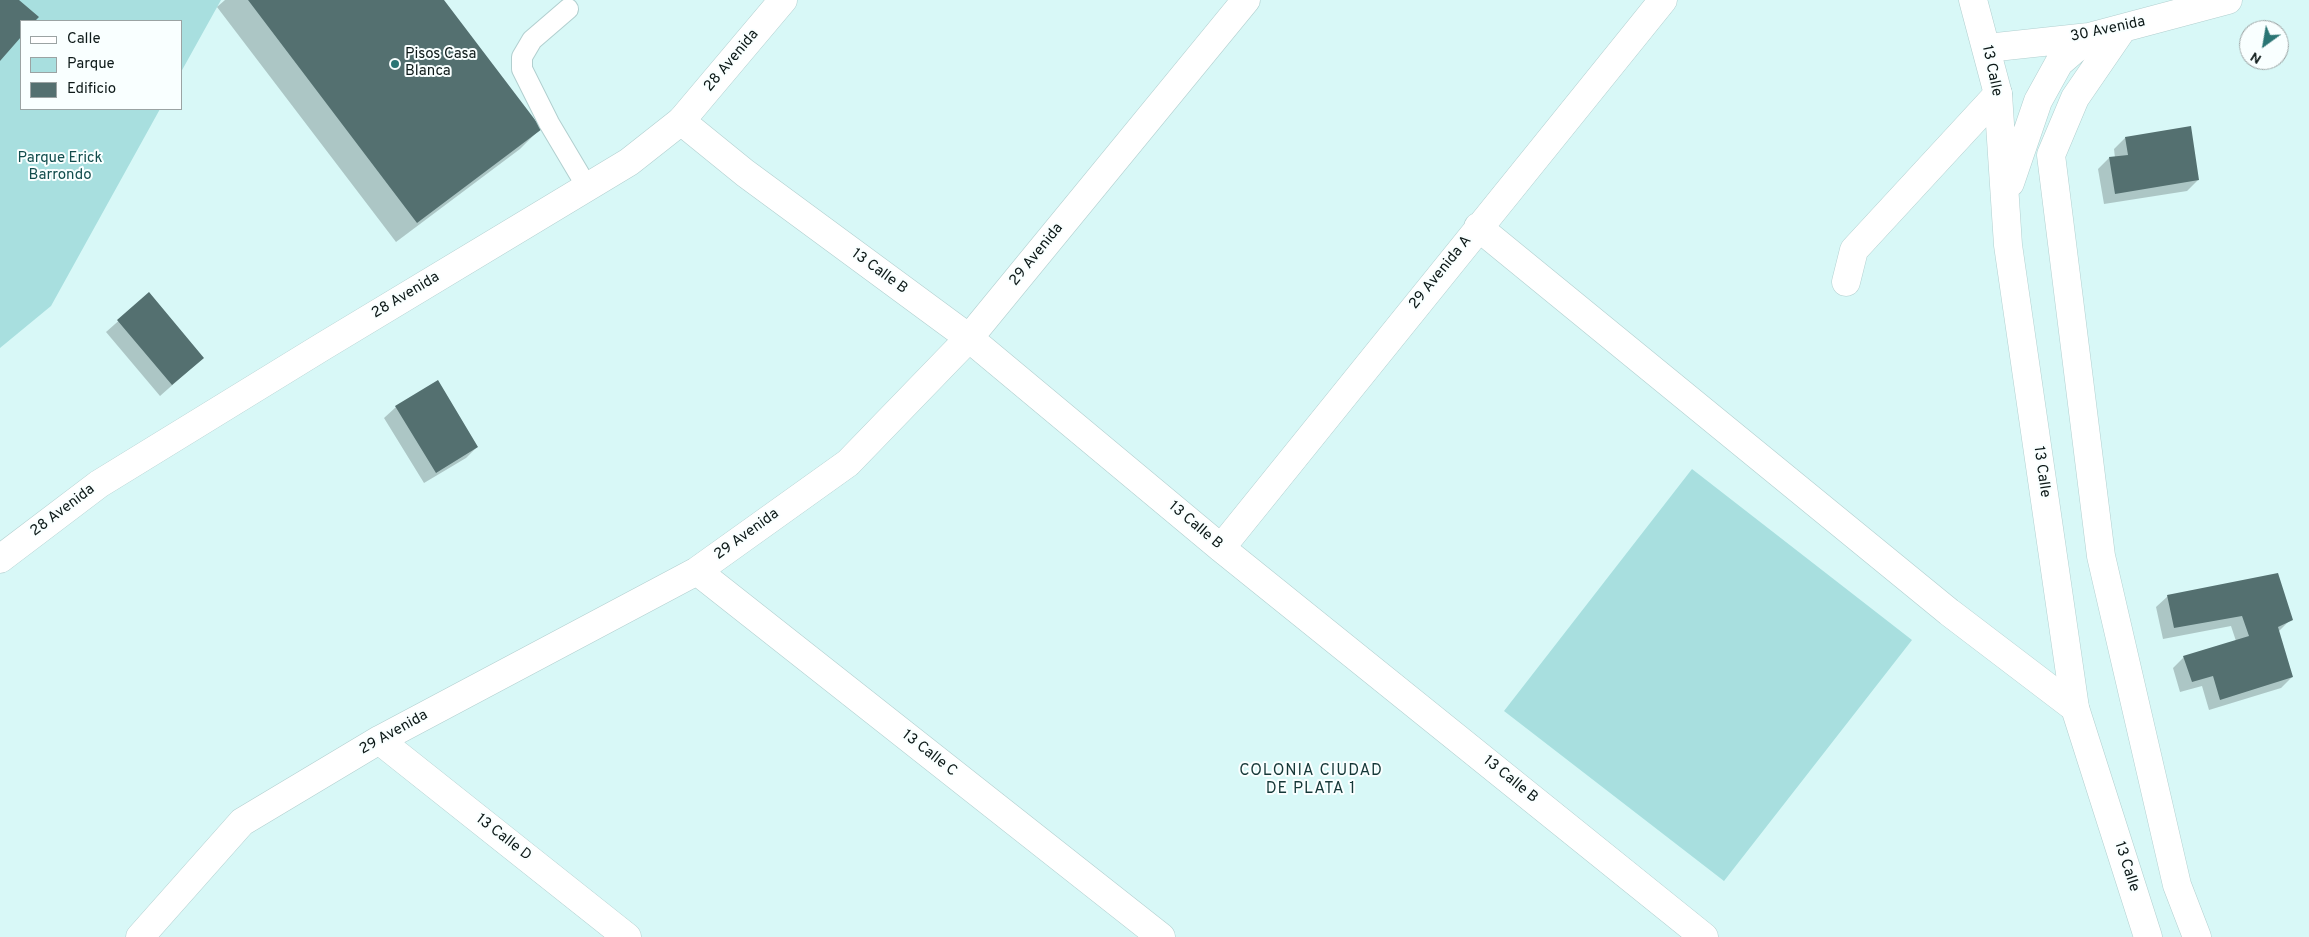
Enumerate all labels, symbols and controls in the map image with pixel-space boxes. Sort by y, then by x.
street label: 30 Avenida [2069,13,2147,47]
legend [20,20,182,110]
north arrow [2239,20,2289,70]
street label: 28 Avenida [701,26,763,96]
text: Calle [67,30,101,49]
street label: 13 Calle [1977,44,2005,98]
place label: Pisos Casa Blanca [405,46,476,81]
text: N [2248,47,2265,67]
text: Parque [67,55,115,74]
marker: Pisos Casa Blanca [389,58,401,70]
text: Edificio [67,80,116,99]
park label: Parque Erick Barrondo [17,150,103,185]
street label: 29 Avenida [1006,220,1068,290]
street label: 29 Avenida A [1406,233,1476,313]
street label: 13 Calle B [847,246,911,298]
street label: 28 Avenida [369,269,443,323]
street label: 13 Calle [2028,445,2054,499]
street label: 28 Avenida [27,481,99,541]
street label: 13 Calle B [1164,498,1226,554]
street label: 29 Avenida [711,506,783,564]
street label: 29 Avenida [357,707,431,759]
street label: 13 Calle C [898,727,960,781]
street label: 13 Calle B [1479,753,1541,807]
district label: COLONIA CIUDAD DE PLATA 1 [1237,762,1385,800]
street label: 13 Calle D [472,811,534,865]
street label: 13 Calle [2109,840,2143,894]

